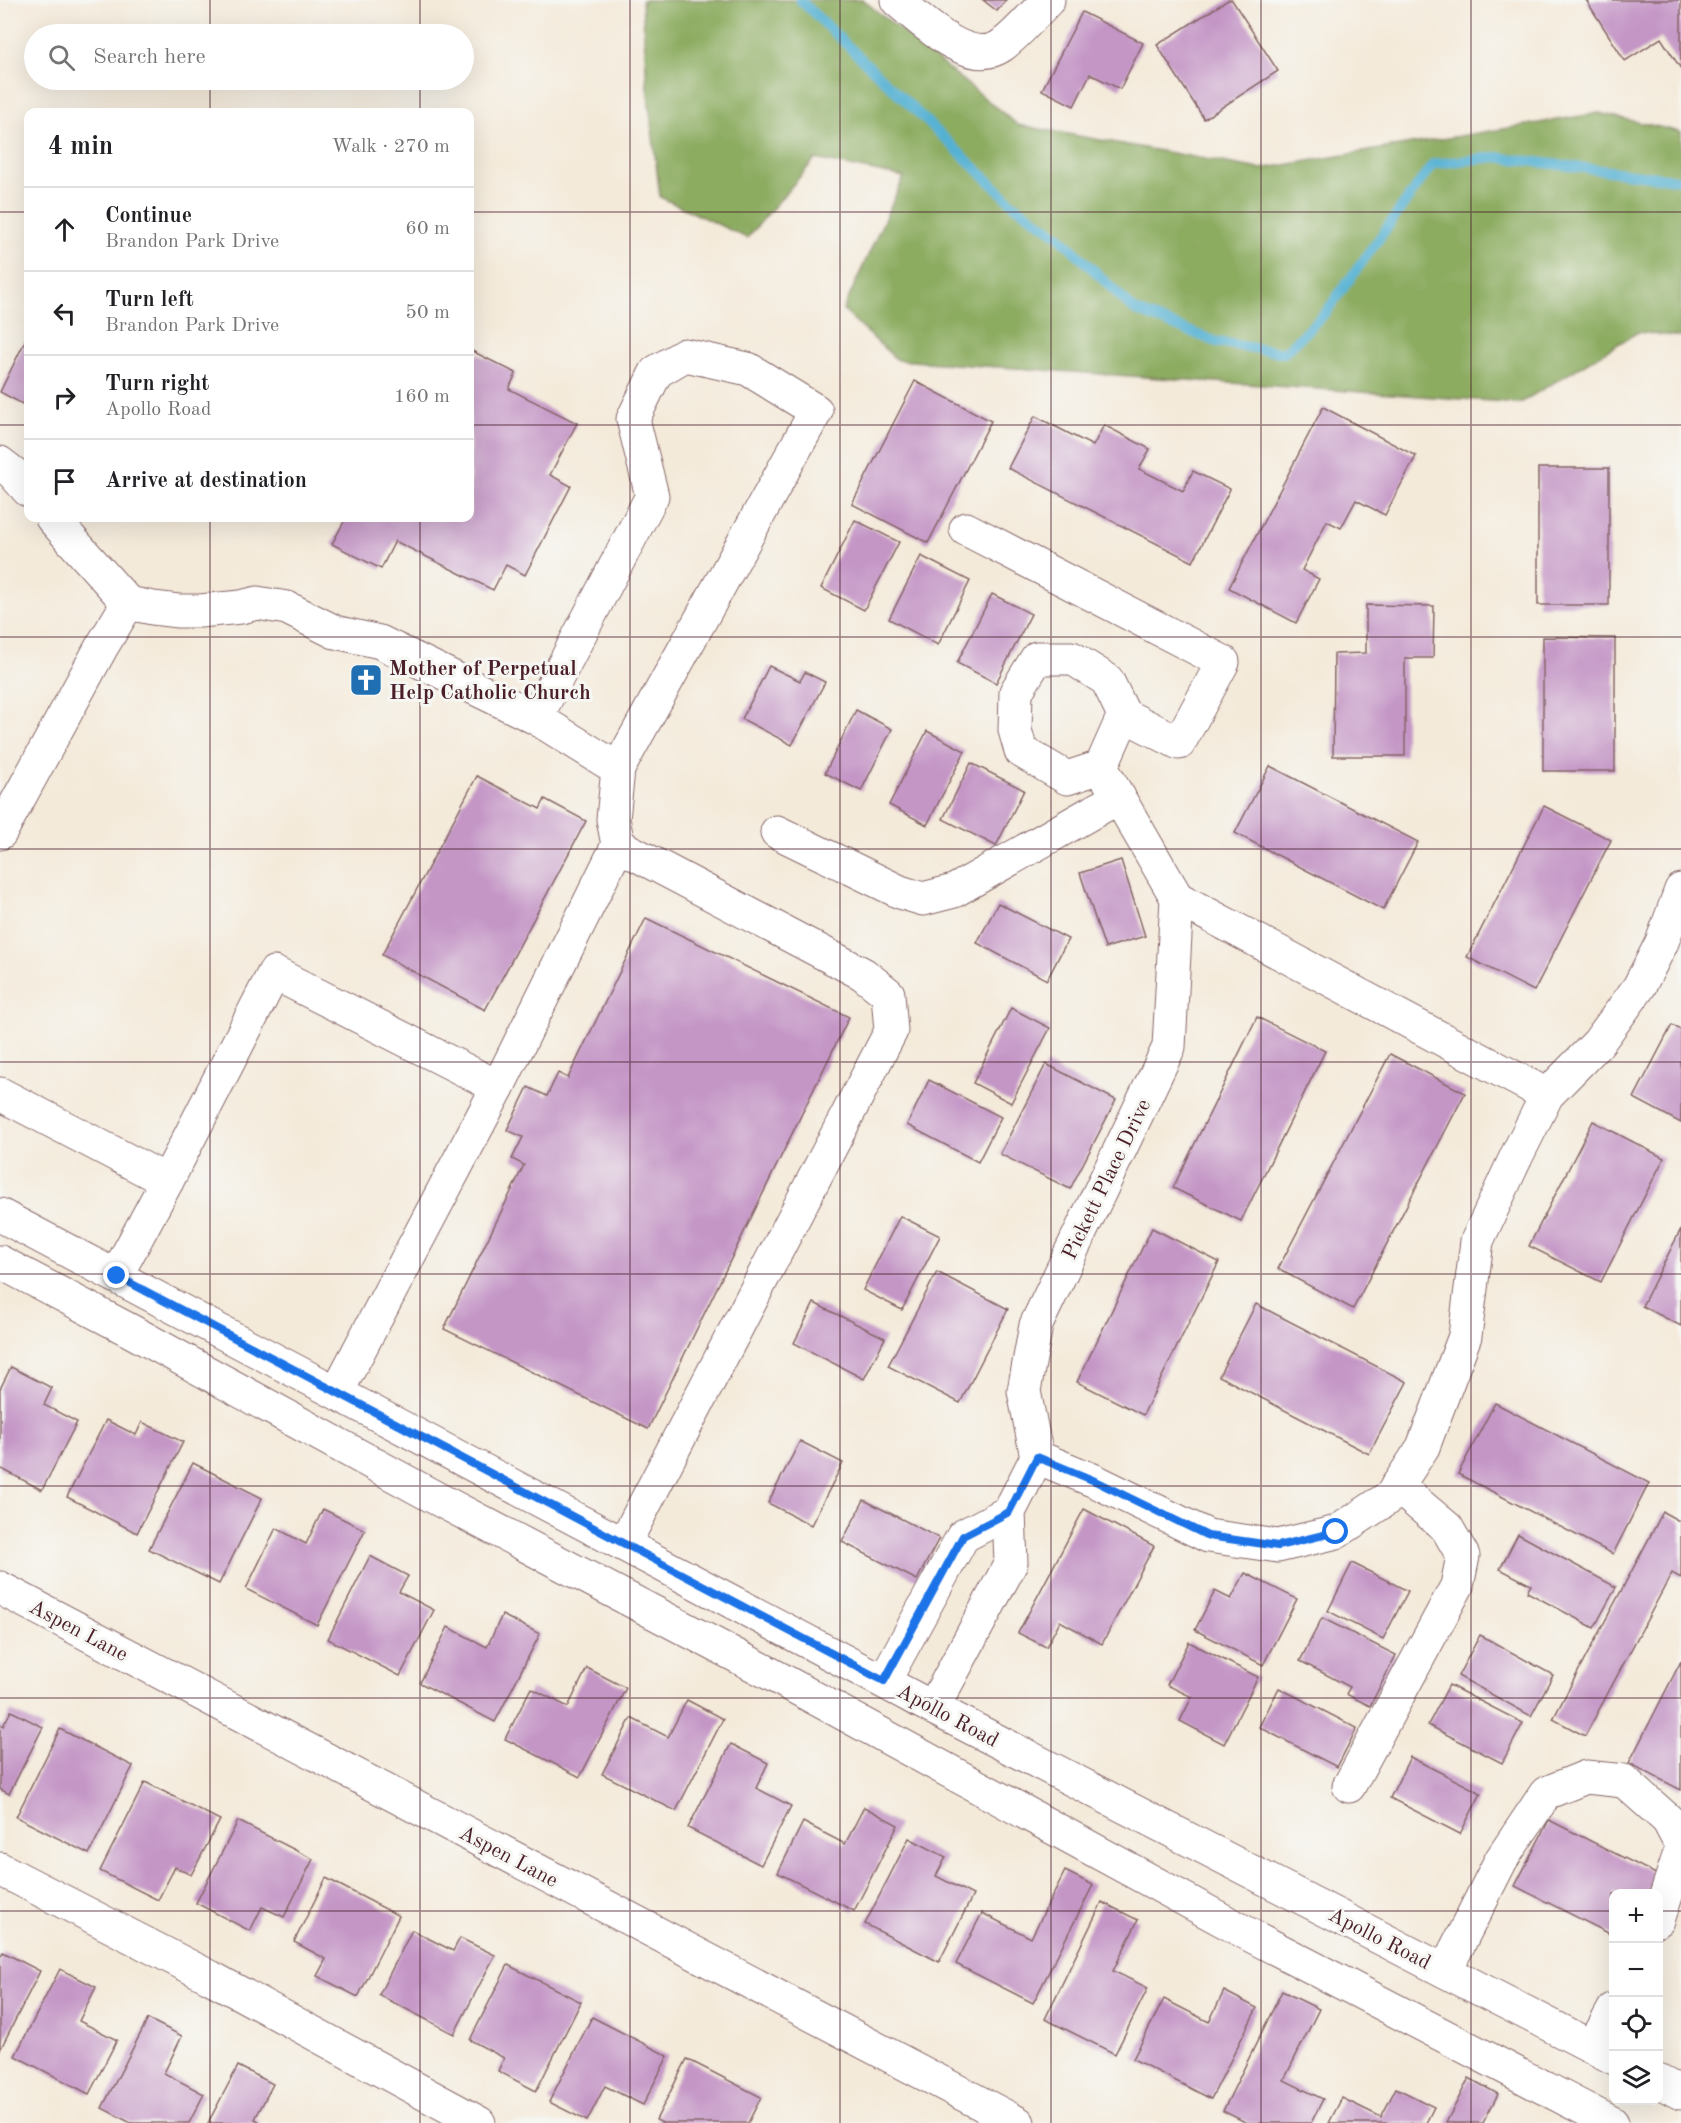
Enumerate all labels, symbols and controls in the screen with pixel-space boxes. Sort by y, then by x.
search box [24,24,474,90]
icon: search [45,41,78,74]
text: Search here [93,46,206,68]
text: 4 min [48,134,113,160]
text: Walk · 270 m [331,137,450,157]
text: Continue [105,205,192,227]
icon: ahead [48,213,81,246]
text: 60 m [405,219,450,239]
text: Brandon Park Drive [105,232,279,252]
text: Turn left [105,289,194,311]
icon: left [48,297,81,330]
text: 50 m [405,303,450,323]
text: Brandon Park Drive [105,316,279,336]
text: Turn right [105,373,209,395]
icon: right [48,381,81,414]
text: 160 m [394,387,450,407]
text: Apollo Road [105,400,211,420]
icon: arrive [48,465,81,498]
text: Arrive at destination [105,470,307,492]
place label: Mother of Perpetual Help Catholic Church [389,659,591,704]
church icon: Mother of Perpetual Help Catholic Church [348,662,384,698]
street label: Pickett Place Drive [1059,1096,1155,1263]
route end [103,1262,129,1288]
route start [1322,1518,1348,1544]
street label: Aspen Lane [26,1597,131,1666]
street label: Apollo Road [893,1681,1002,1752]
street label: Aspen Lane [456,1823,561,1892]
map controls [1609,1889,1663,2105]
button: + [1609,1889,1663,1943]
street label: Apollo Road [1325,1905,1434,1974]
button: − [1609,1943,1663,1997]
button: locate [1609,1997,1663,2051]
button: layers [1609,2051,1663,2105]

